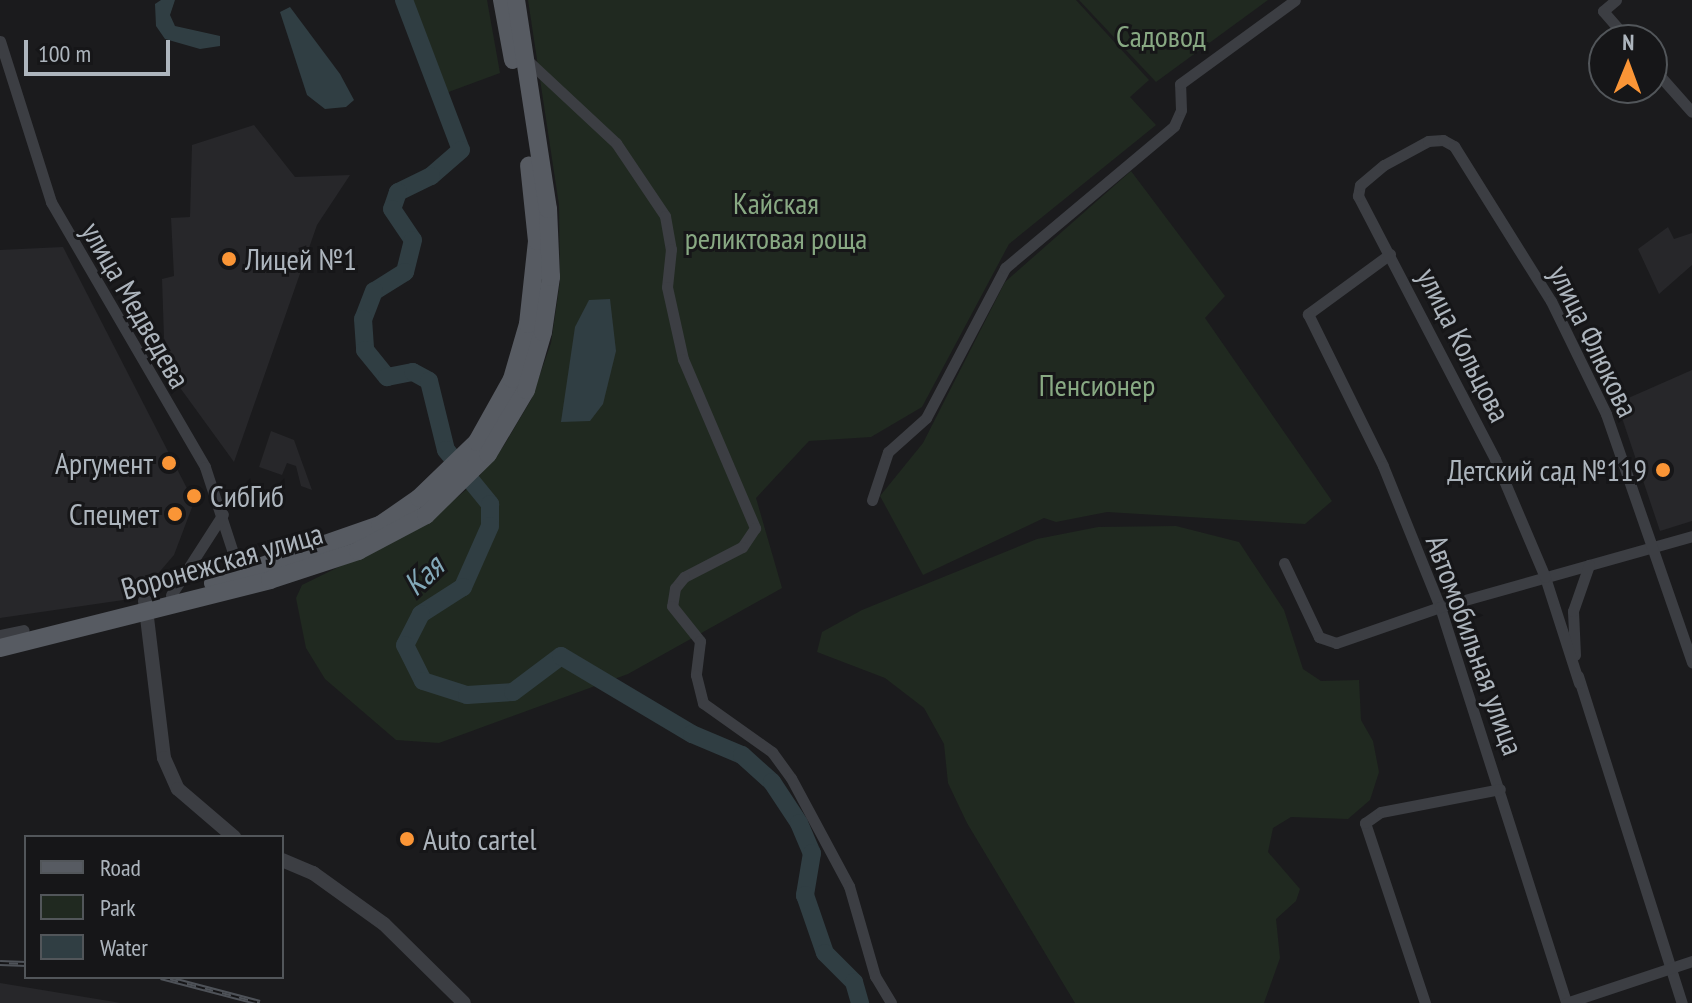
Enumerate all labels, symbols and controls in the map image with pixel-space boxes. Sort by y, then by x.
park label: Садовод [1116,18,1206,54]
scale bar [28,24,174,74]
north arrow [1588,24,1668,104]
text: N [1622,28,1635,56]
text: 100 m [38,38,91,69]
park label: Кайская реликтовая роща [685,185,867,256]
street label: улица Медведева [74,216,198,394]
place label: Лицей №1 [245,241,357,277]
marker: Лицей №1 [220,250,238,268]
street label: улица Флюкова [1542,259,1646,423]
street label: улица Кольцова [1410,262,1518,428]
park label: Пенсионер [1039,367,1155,403]
place label: Аргумент [55,445,153,481]
place label: Детский сад №119 [1447,452,1647,488]
marker: Аргумент [160,454,178,472]
marker: Детский сад №119 [1654,461,1672,479]
place label: СибГиб [210,478,284,514]
marker: СибГиб [185,487,203,505]
place label: Спецмет [69,496,159,532]
marker: Спецмет [166,505,184,523]
street label: Воронежская улица [117,515,327,607]
street label: Автомобильная улица [1419,530,1531,760]
water label: Кая [395,547,451,603]
place label: Auto cartel [423,821,537,857]
marker: Auto cartel [398,830,416,848]
legend [24,835,284,979]
text: Road [100,852,141,883]
text: Park [100,892,136,923]
text: Water [100,932,148,963]

